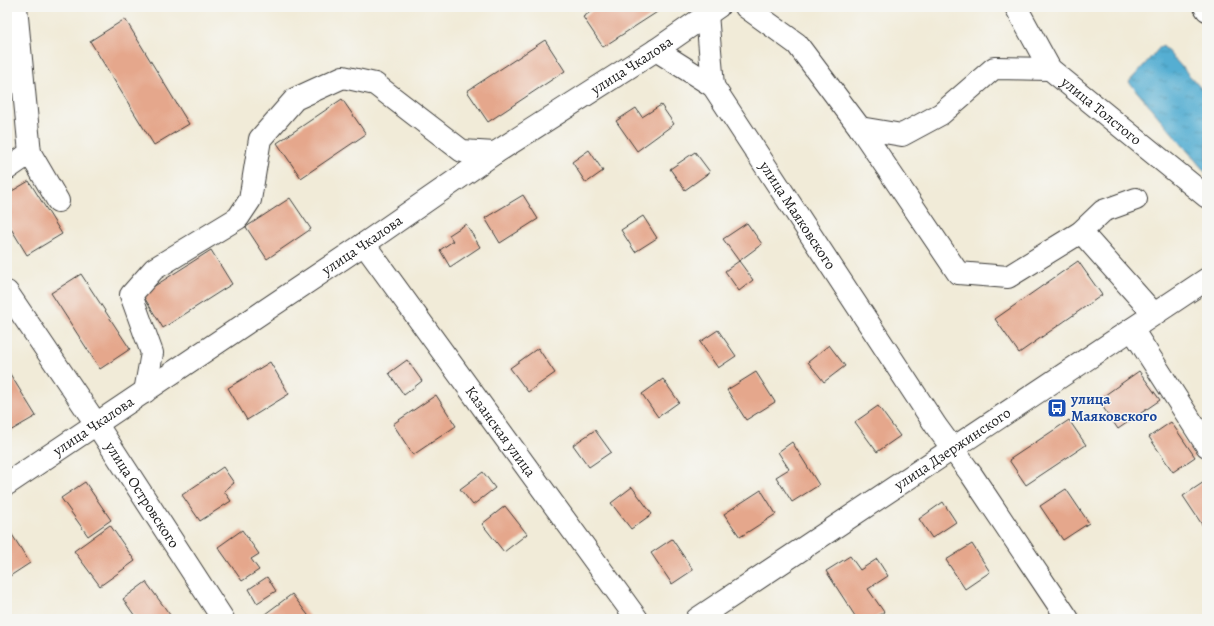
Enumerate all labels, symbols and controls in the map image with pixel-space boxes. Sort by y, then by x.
street label: улица Чкалова [586,31,677,100]
street label: улица Толстого [1056,71,1146,150]
street label: улица Маяковского [754,156,841,273]
street label: улица Чкалова [317,210,406,280]
street label: Казанская улица [461,382,540,481]
place label: улица Маяковского [1070,389,1157,426]
street label: улица Чкалова [48,391,138,461]
bus stop icon: улица Маяковского [1046,397,1068,419]
street label: улица Дзержинского [889,403,1015,495]
street label: улица Островского [100,437,184,552]

